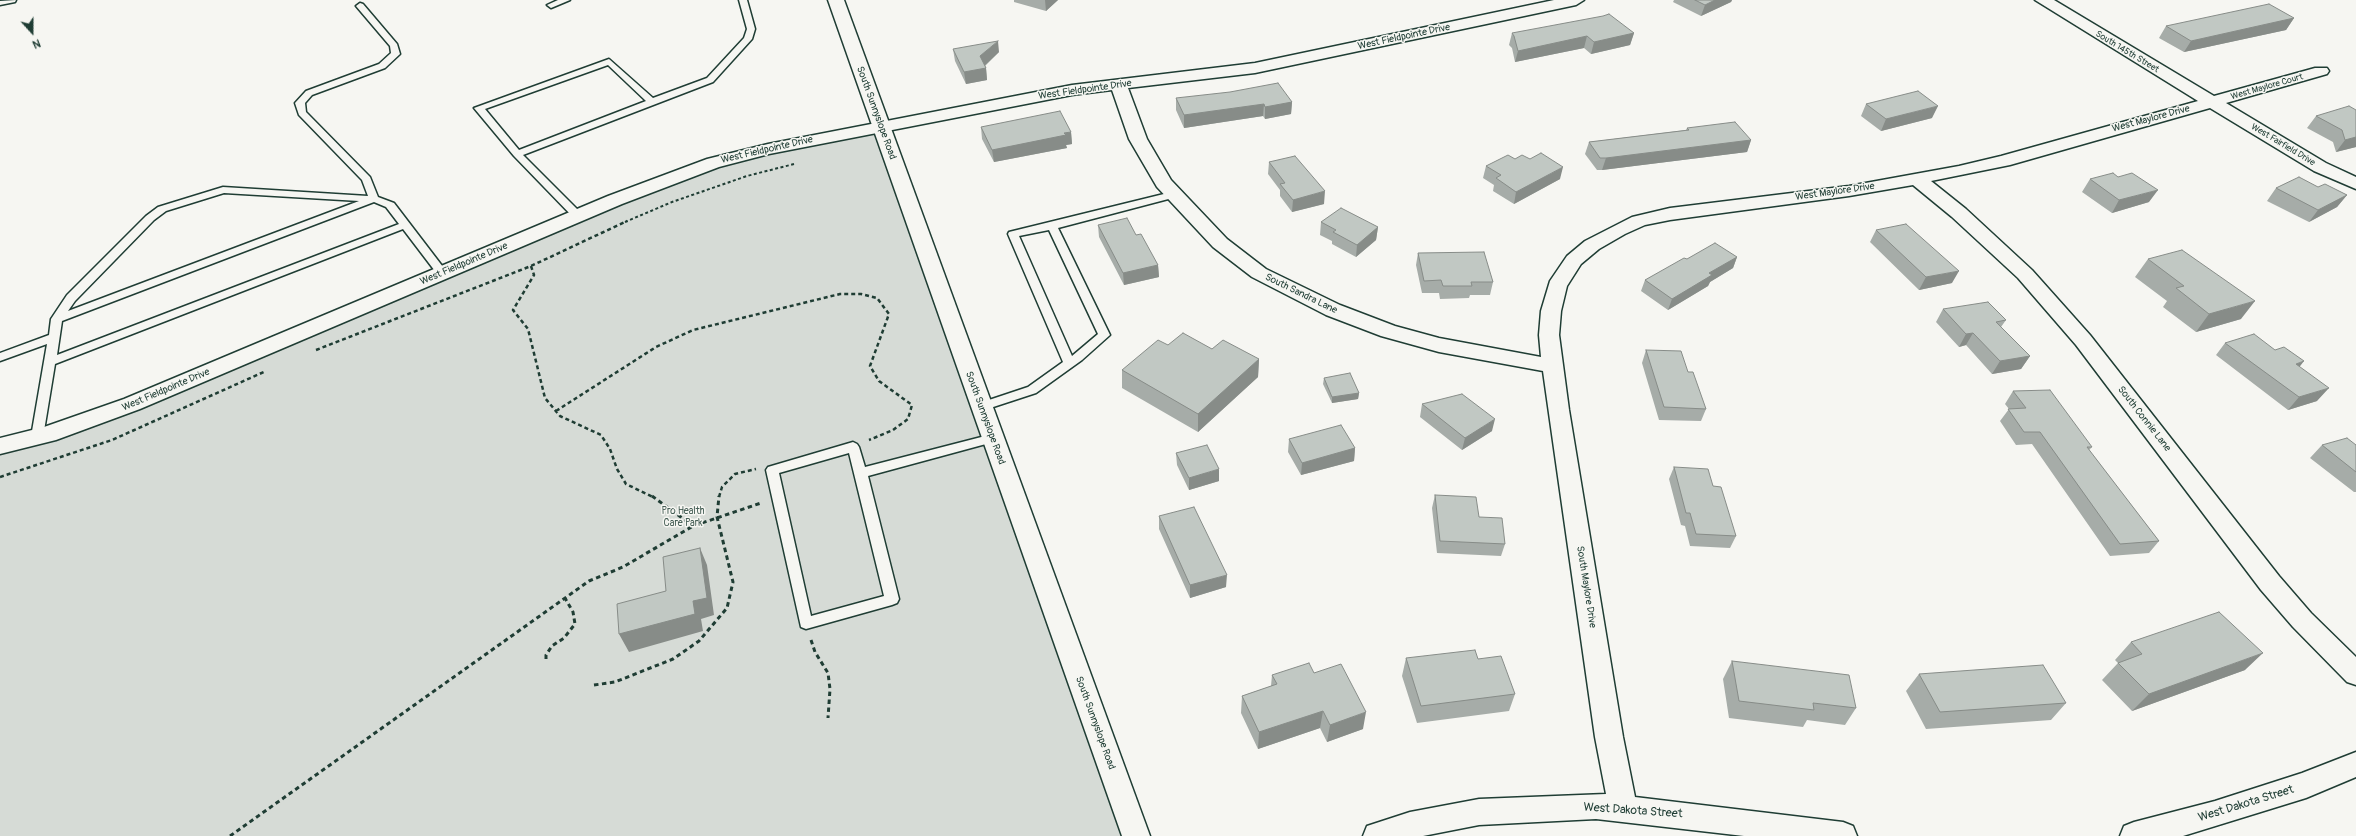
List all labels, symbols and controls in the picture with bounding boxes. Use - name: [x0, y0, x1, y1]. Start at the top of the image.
- north arrow: [12, 12, 52, 52]
- street label: West Fieldpointe Drive: [1357, 21, 1451, 53]
- street label: South 145th Street: [2093, 29, 2161, 75]
- text: N: [31, 36, 42, 51]
- street label: South Sunnyslope Road: [854, 65, 898, 161]
- street label: West Maylore Court: [2230, 72, 2304, 102]
- street label: West Fieldpointe Drive: [1038, 78, 1132, 102]
- street label: West Maylore Drive: [2111, 103, 2191, 135]
- street label: West Fairfield Drive: [2249, 122, 2317, 168]
- street label: West Fieldpointe Drive: [720, 134, 814, 166]
- street label: West Maylore Drive: [1795, 181, 1875, 203]
- street label: West Fieldpointe Drive: [418, 240, 510, 288]
- street label: South Sandra Lane: [1263, 271, 1339, 317]
- street label: West Fieldpointe Drive: [120, 366, 212, 414]
- street label: South Sunnyslope Road: [963, 370, 1007, 466]
- street label: South Connie Lane: [2115, 384, 2173, 454]
- park label: Pro Health Care Park: [662, 505, 704, 528]
- street label: South Maylore Drive: [1574, 545, 1598, 629]
- street label: South Sunnyslope Road: [1073, 675, 1117, 771]
- street label: West Dakota Street: [2197, 783, 2295, 825]
- street label: West Dakota Street: [1583, 800, 1683, 822]

